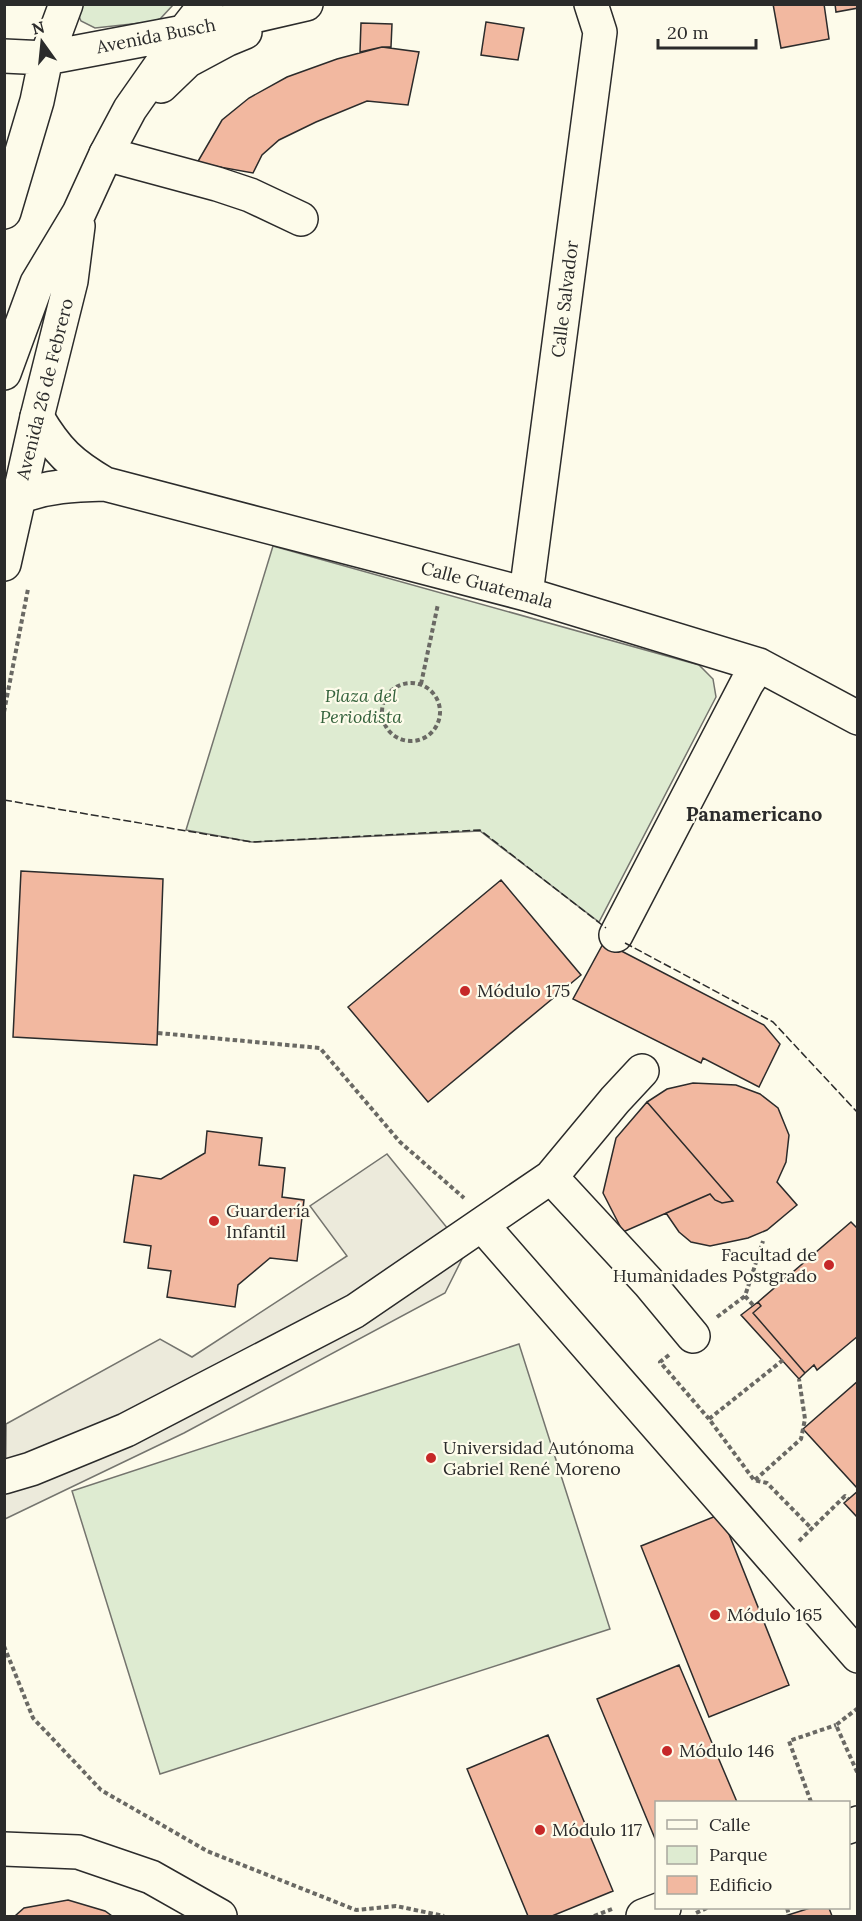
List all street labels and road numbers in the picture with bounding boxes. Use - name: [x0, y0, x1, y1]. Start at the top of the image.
- street label: Avenida Busch: [93, 13, 218, 59]
- street label: Calle Salvador: [546, 239, 583, 359]
- street label: Avenida 26 de Febrero: [11, 296, 78, 483]
- street label: Calle Guatemala: [418, 556, 556, 613]

